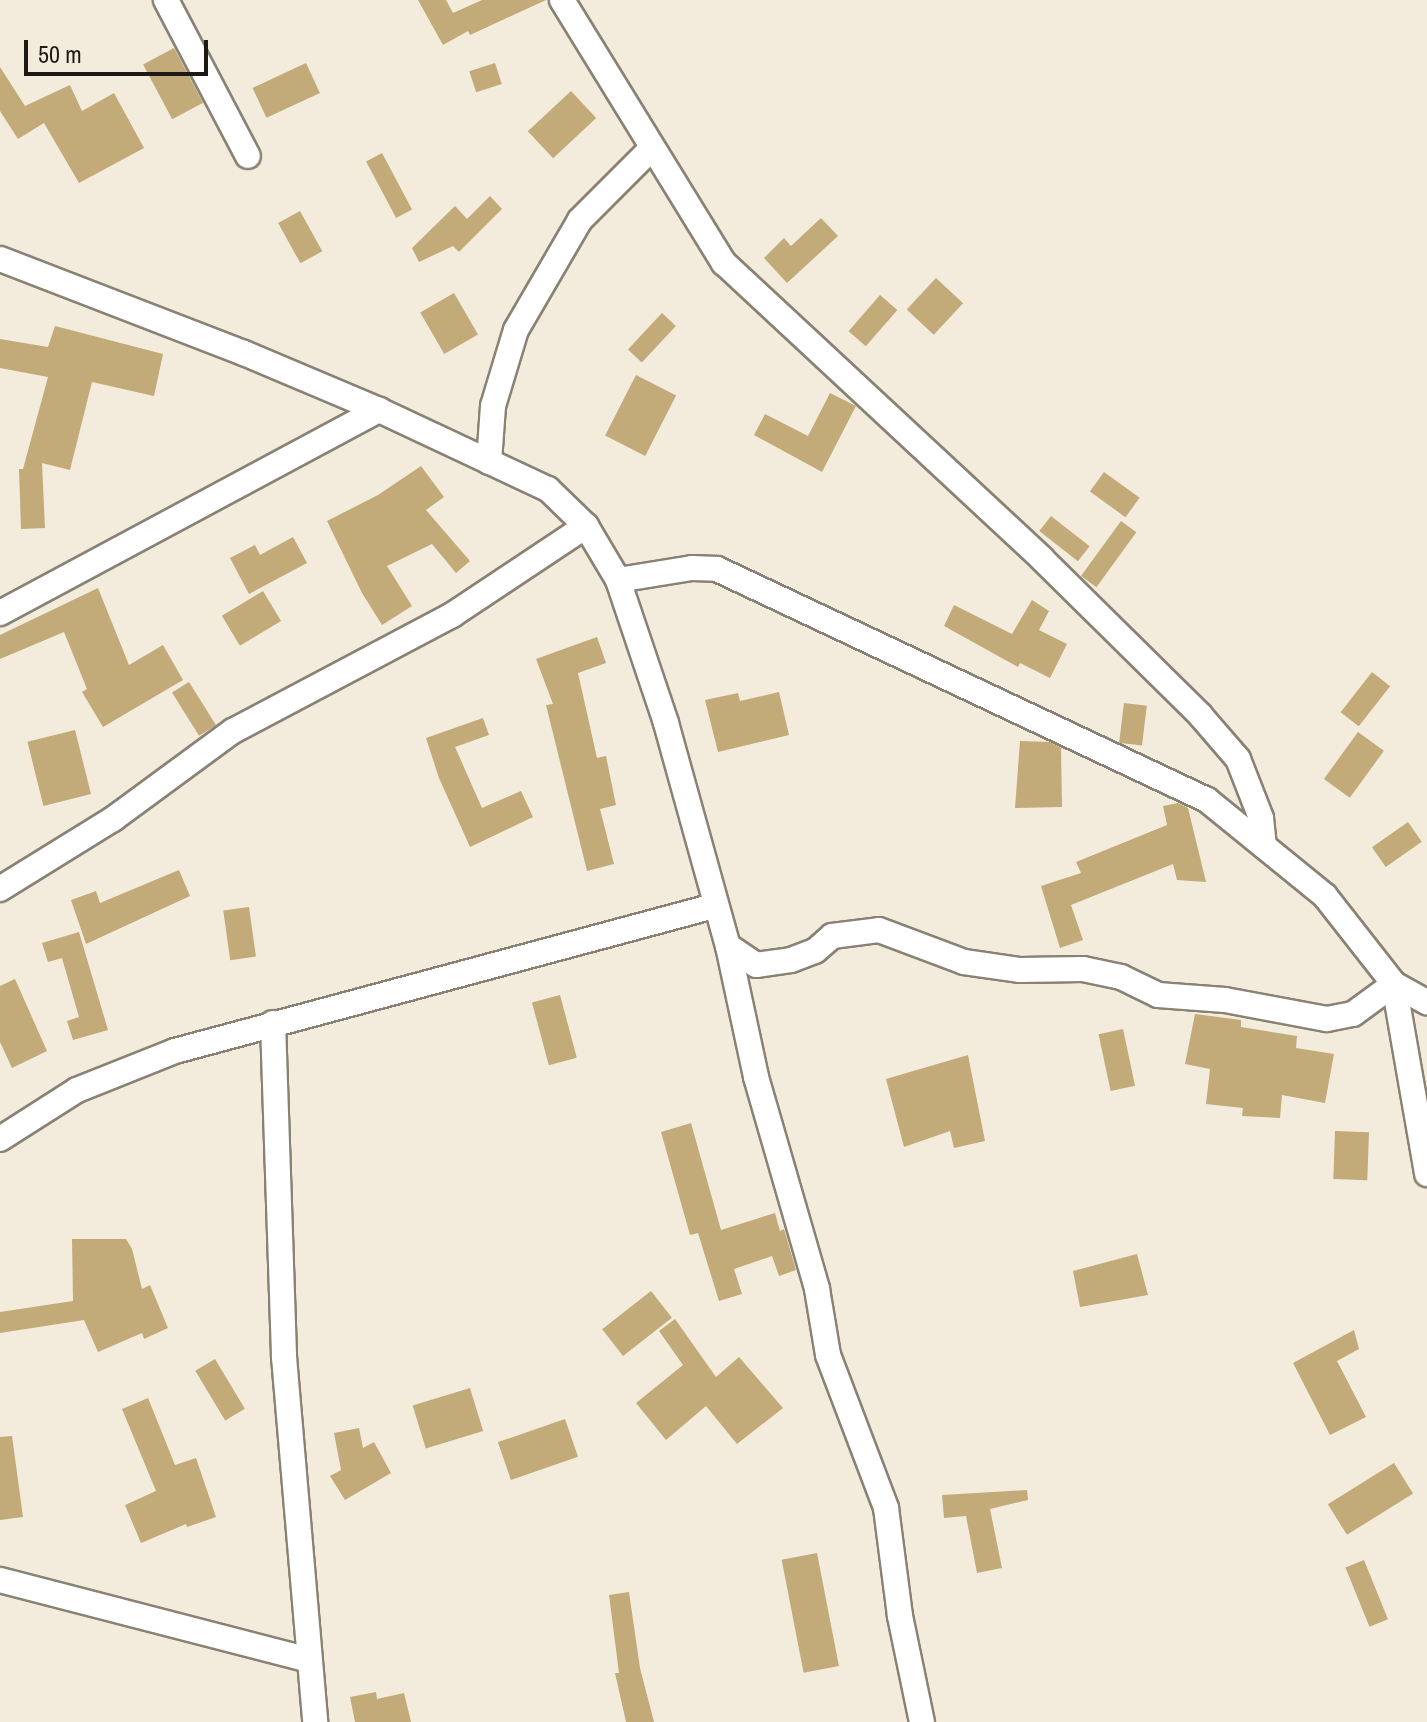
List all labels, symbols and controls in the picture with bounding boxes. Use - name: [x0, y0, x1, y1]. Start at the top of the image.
- scale bar: [28, 24, 212, 74]
- text: 50 m: [38, 38, 82, 70]

